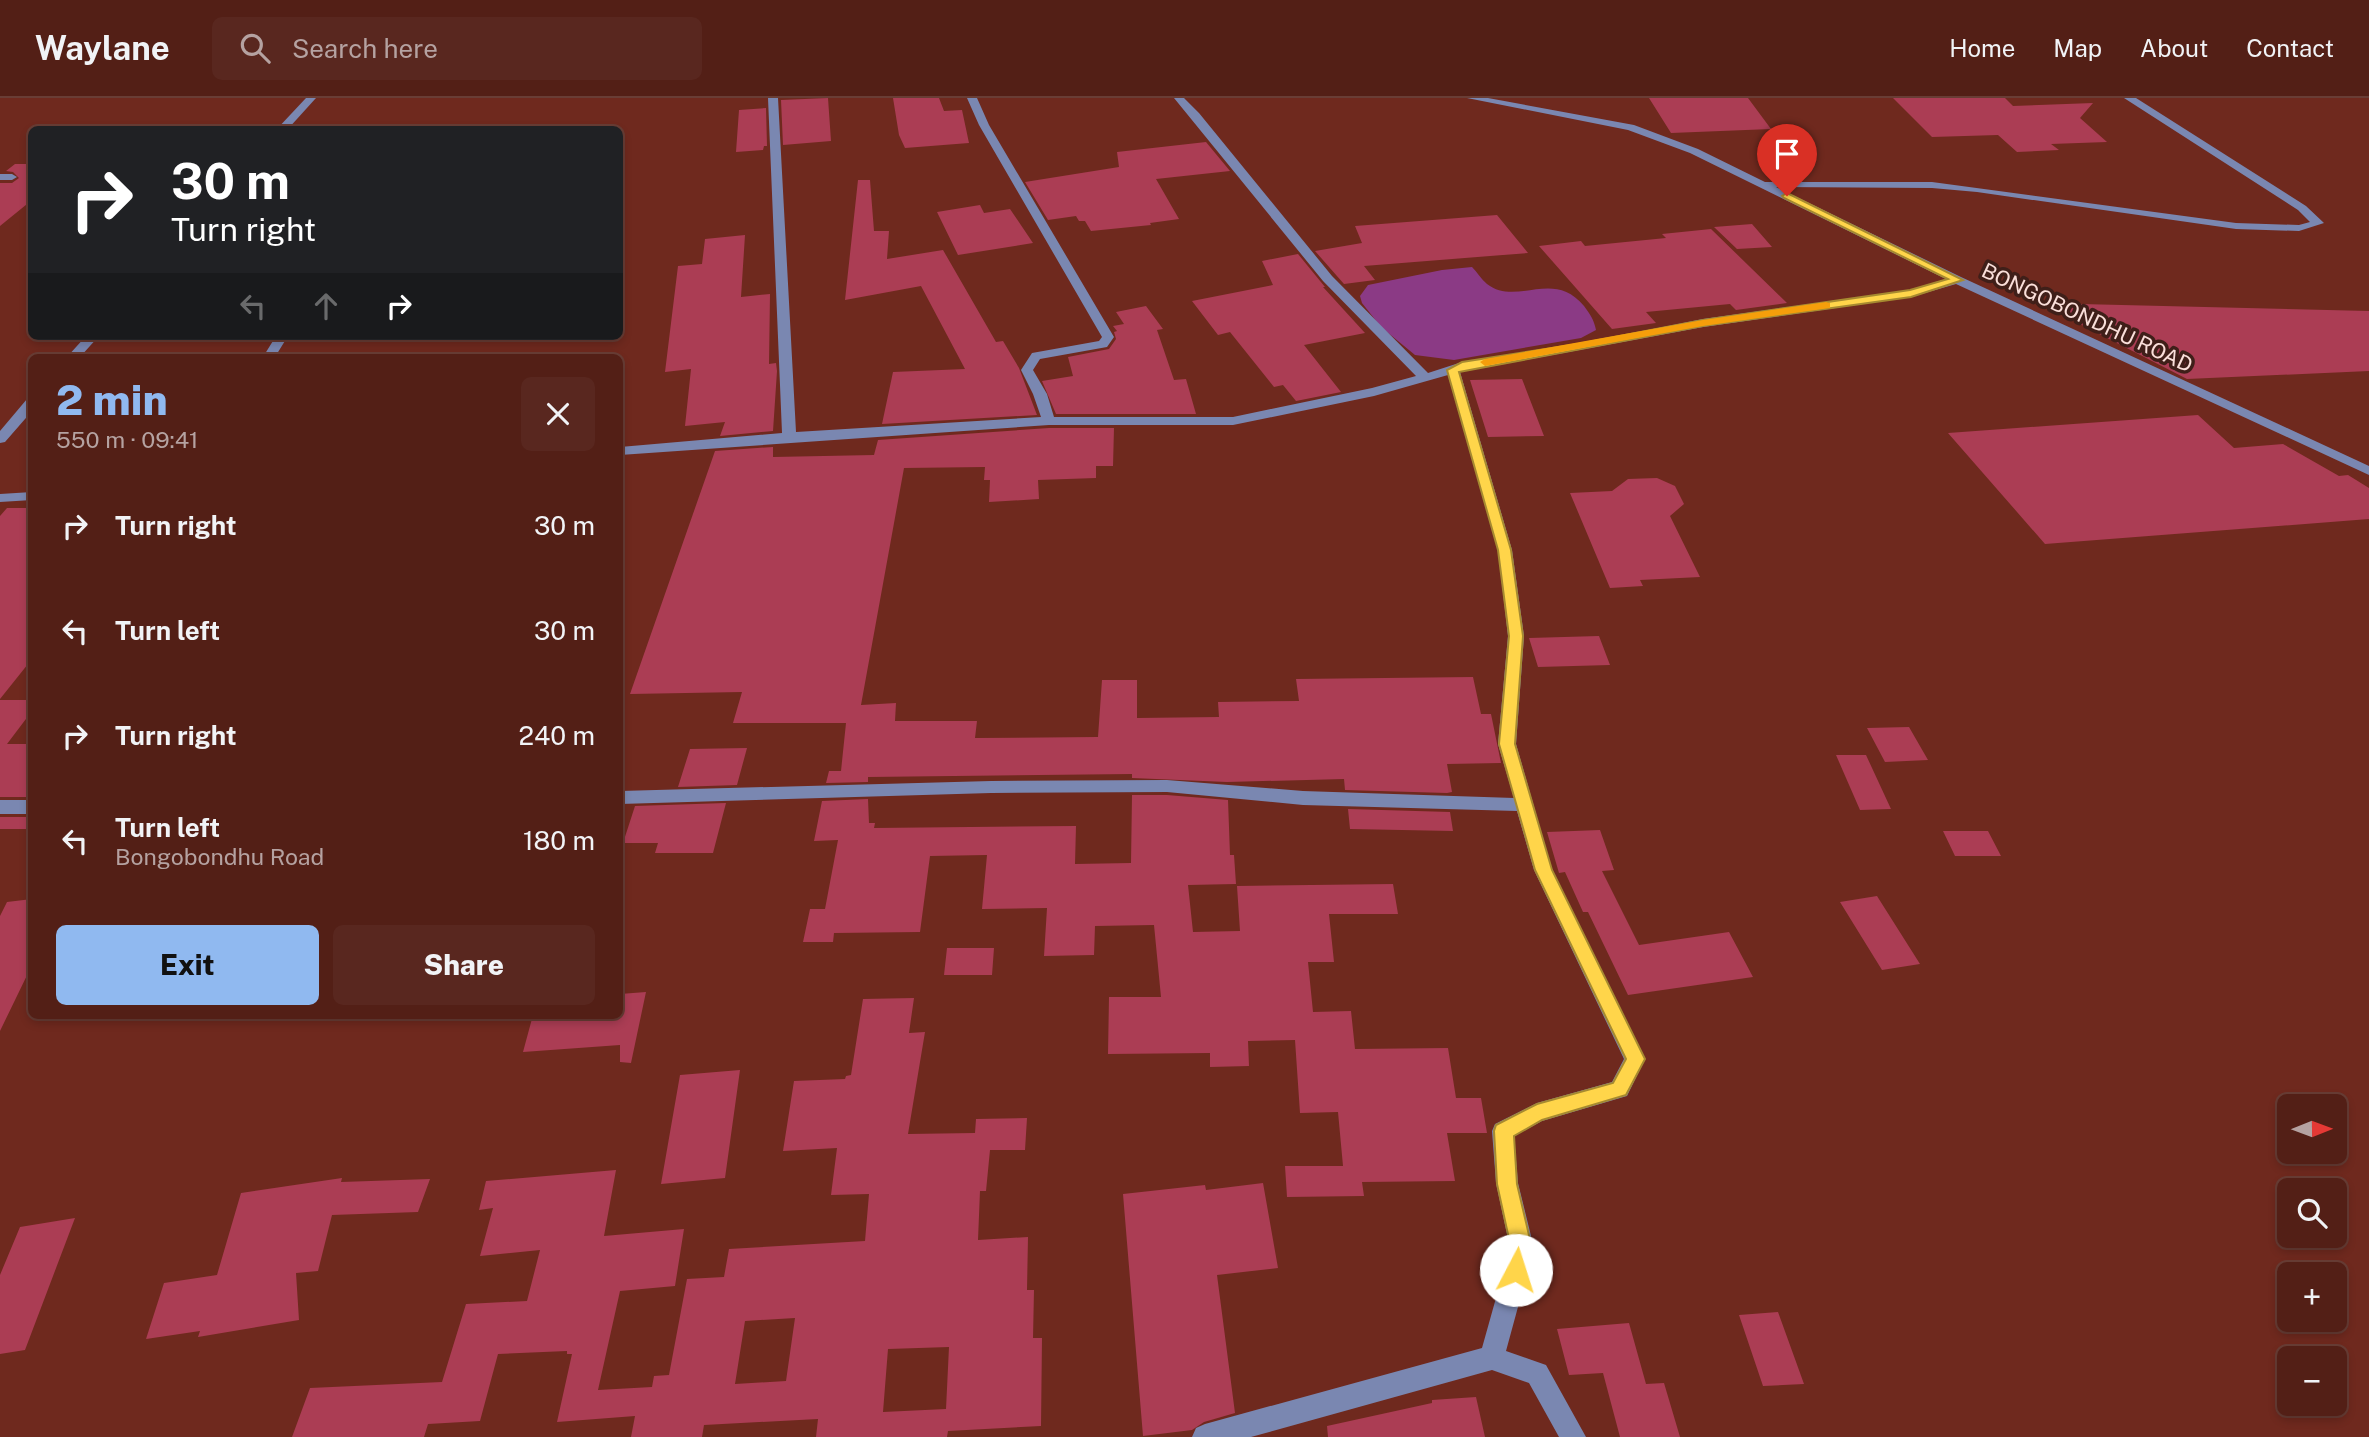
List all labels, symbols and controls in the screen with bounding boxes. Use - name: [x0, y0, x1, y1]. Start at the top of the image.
- search box: [212, 17, 702, 80]
- text: Waylane: [35, 29, 170, 67]
- icon: search: [236, 29, 274, 67]
- text: Search here: [292, 33, 438, 64]
- text: Home: [1949, 34, 2015, 62]
- text: Map: [2053, 34, 2102, 62]
- text: About: [2140, 34, 2208, 62]
- text: Contact: [2246, 34, 2334, 62]
- pin: [1757, 124, 1817, 196]
- icon: arrive: [1768, 135, 1806, 173]
- text: 30 m: [171, 152, 290, 210]
- icon: right: [56, 154, 147, 245]
- text: Turn right: [171, 211, 316, 248]
- street label: BONGOBONDHU ROAD: [1978, 258, 2197, 377]
- icon: left: [234, 287, 272, 325]
- icon: ahead: [307, 287, 345, 325]
- icon: right: [380, 287, 418, 325]
- text: 2 min: [56, 375, 168, 424]
- button: close: [521, 377, 595, 451]
- text: 550 m · 09:41: [56, 426, 198, 453]
- icon: right: [56, 507, 94, 545]
- text: Turn right: [115, 510, 237, 541]
- text: 30 m: [534, 510, 595, 541]
- icon: left: [56, 612, 94, 650]
- text: Turn left: [115, 615, 220, 646]
- text: 30 m: [534, 615, 595, 646]
- icon: right: [56, 717, 94, 755]
- text: Turn right: [115, 720, 237, 751]
- text: 240 m: [518, 720, 595, 751]
- text: Turn left: [115, 812, 220, 843]
- icon: left: [56, 822, 94, 860]
- text: 180 m: [523, 825, 595, 856]
- text: Bongobondhu Road: [115, 843, 324, 870]
- button: Exit: [56, 925, 319, 1005]
- button: Share: [333, 925, 595, 1005]
- north arrow: [2277, 1094, 2347, 1164]
- map controls: [2277, 1094, 2347, 1416]
- button: search: [2277, 1178, 2347, 1248]
- position arrow: [1479, 1233, 1553, 1307]
- button: +: [2277, 1262, 2347, 1332]
- button: −: [2277, 1346, 2347, 1416]

